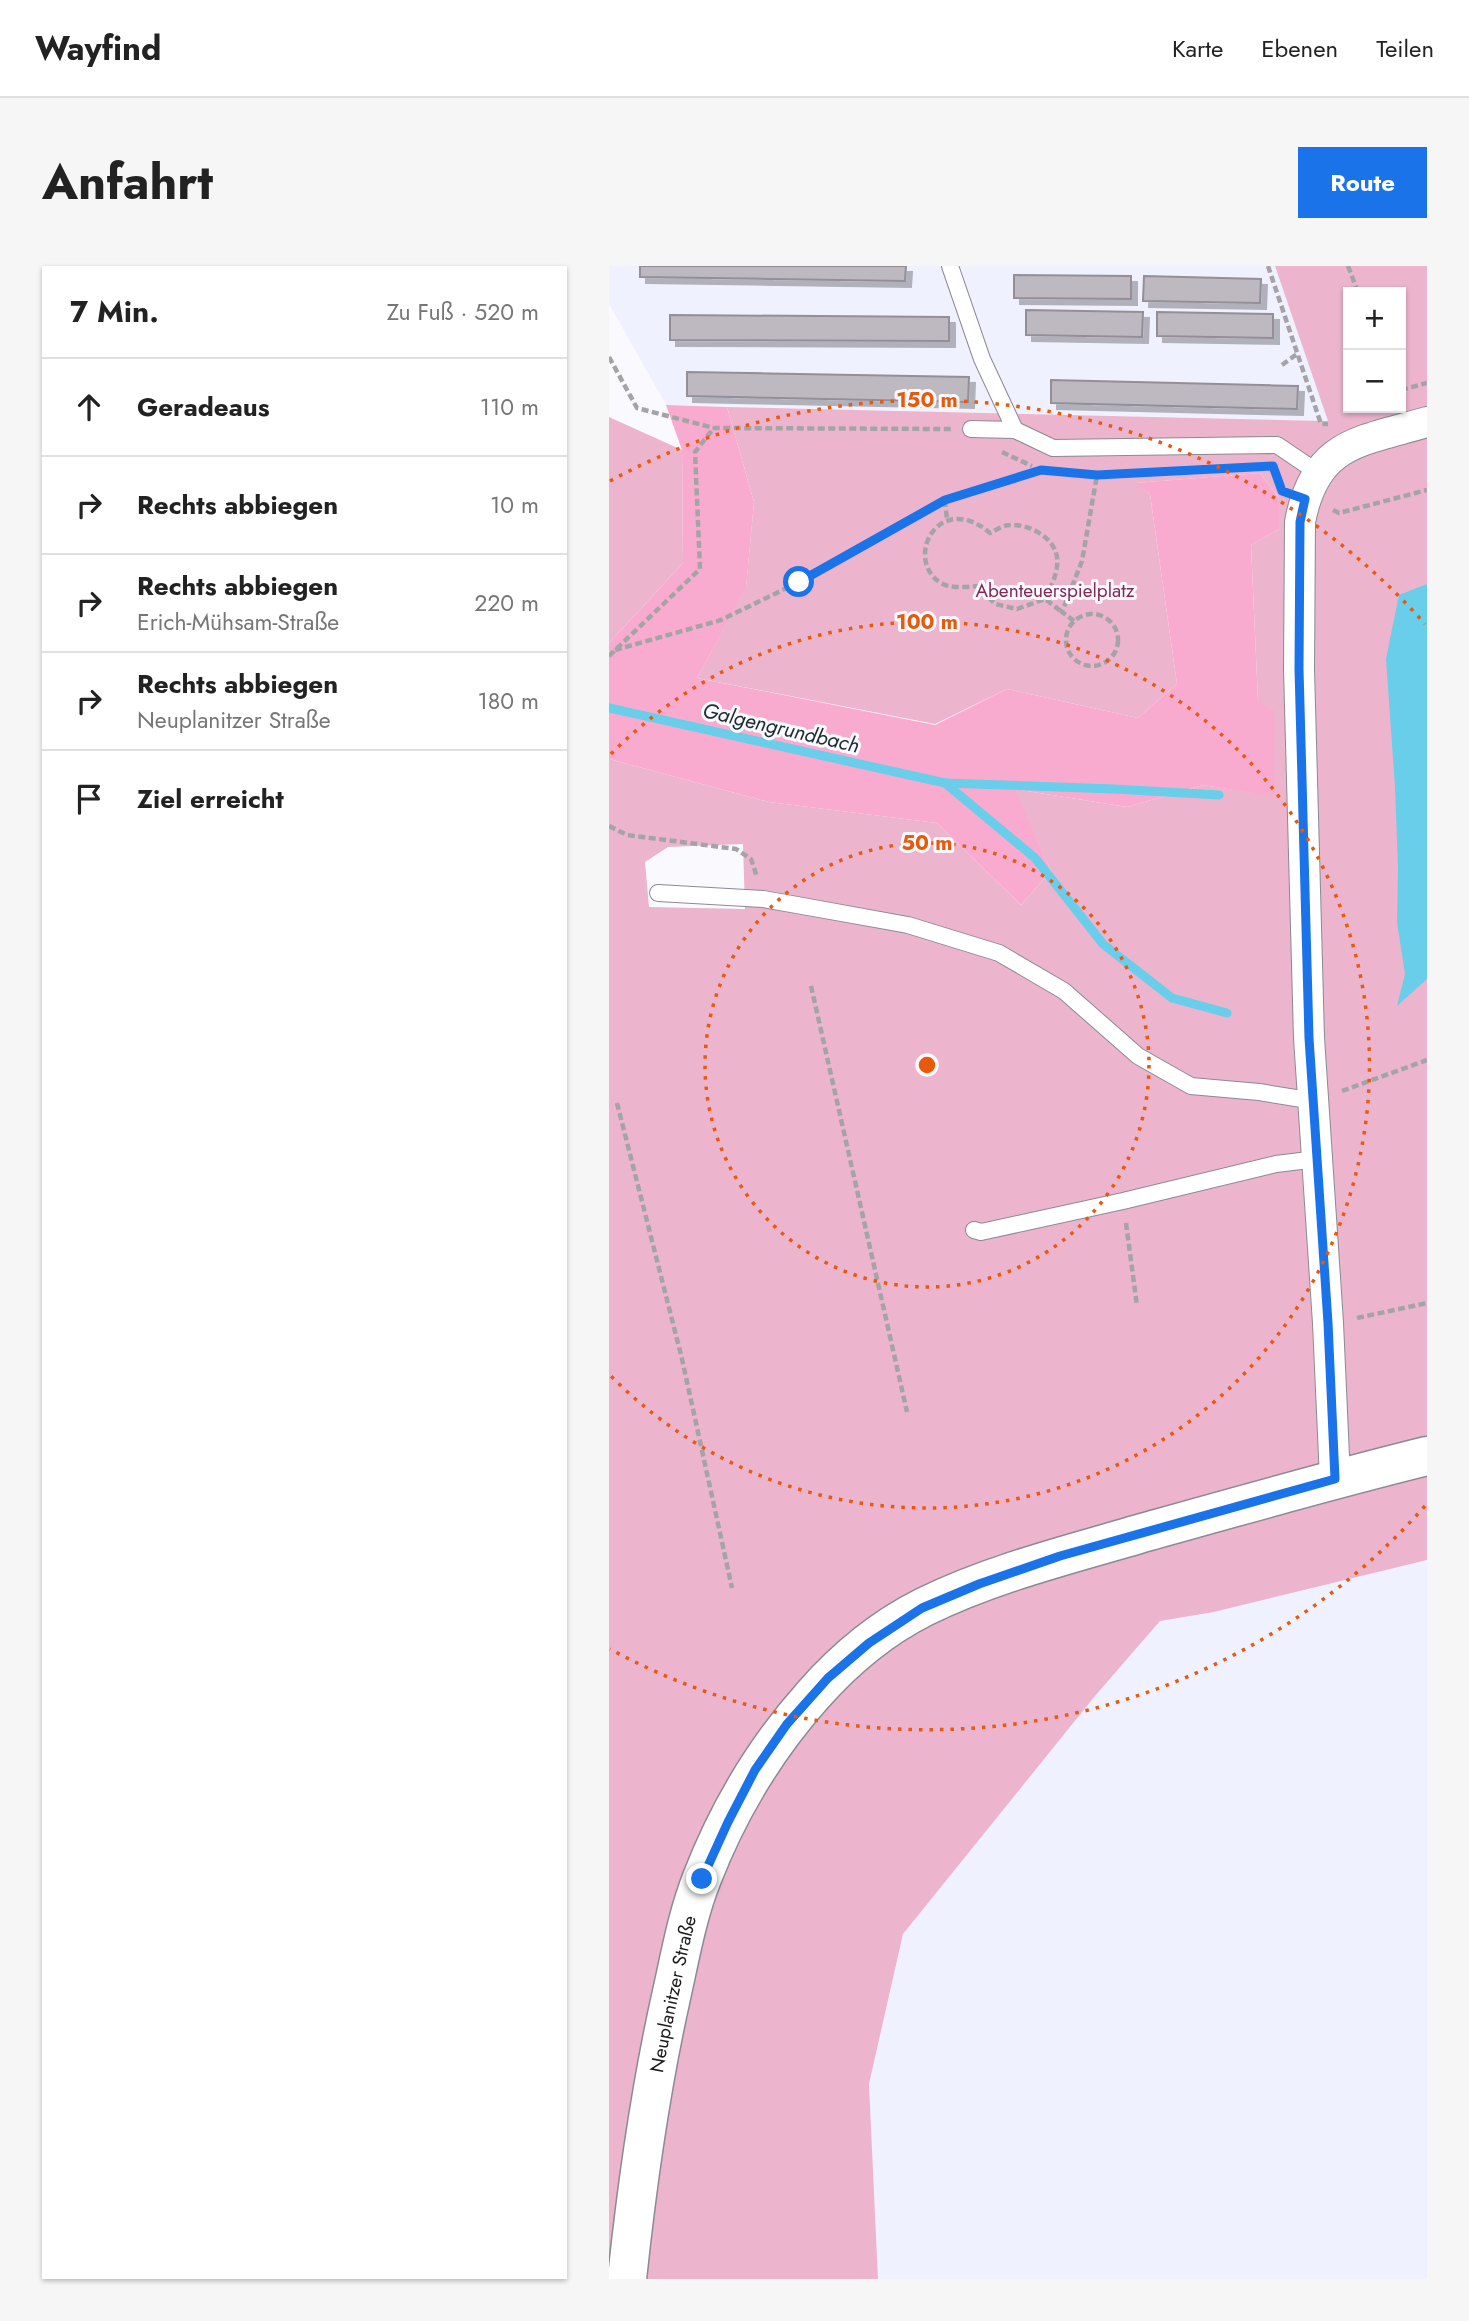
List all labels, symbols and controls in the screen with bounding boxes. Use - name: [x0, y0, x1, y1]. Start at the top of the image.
- text: Wayfind: [35, 25, 161, 72]
- text: Karte: [1172, 31, 1223, 66]
- text: Ebenen: [1261, 31, 1338, 66]
- text: Teilen: [1376, 31, 1434, 66]
- text: Anfahrt: [42, 147, 213, 217]
- button: Route: [1298, 147, 1427, 218]
- map controls: [1343, 287, 1406, 413]
- button: +: [1343, 287, 1406, 350]
- text: 7 Min.: [70, 290, 159, 333]
- text: Zu Fuß · 520 m: [387, 295, 539, 329]
- button: −: [1343, 350, 1406, 413]
- text: 150 m: [896, 385, 958, 415]
- icon: ahead: [70, 388, 108, 426]
- text: Geradeaus: [137, 388, 270, 426]
- text: 110 m: [480, 390, 539, 424]
- icon: right: [70, 486, 108, 524]
- text: Rechts abbiegen: [137, 486, 338, 524]
- text: 10 m: [490, 488, 539, 522]
- route start: [783, 566, 814, 597]
- text: Rechts abbiegen: [137, 567, 338, 605]
- park label: Abenteuerspielplatz: [976, 577, 1135, 604]
- icon: right: [70, 584, 108, 622]
- text: 220 m: [474, 586, 539, 620]
- text: Erich-Mühsam-Straße: [137, 605, 339, 639]
- text: 100 m: [896, 607, 958, 637]
- text: Rechts abbiegen: [137, 665, 338, 703]
- icon: right: [70, 682, 108, 720]
- text: 180 m: [477, 684, 539, 718]
- water label: Galgengrundbach: [700, 695, 862, 761]
- text: Neuplanitzer Straße: [137, 703, 331, 737]
- icon: arrive: [70, 780, 108, 818]
- text: Ziel erreicht: [137, 780, 284, 818]
- text: 50 m: [902, 828, 952, 858]
- centre of rings: [915, 1053, 939, 1077]
- route end: [686, 1863, 717, 1894]
- street label: Neuplanitzer Straße: [643, 1912, 703, 2075]

